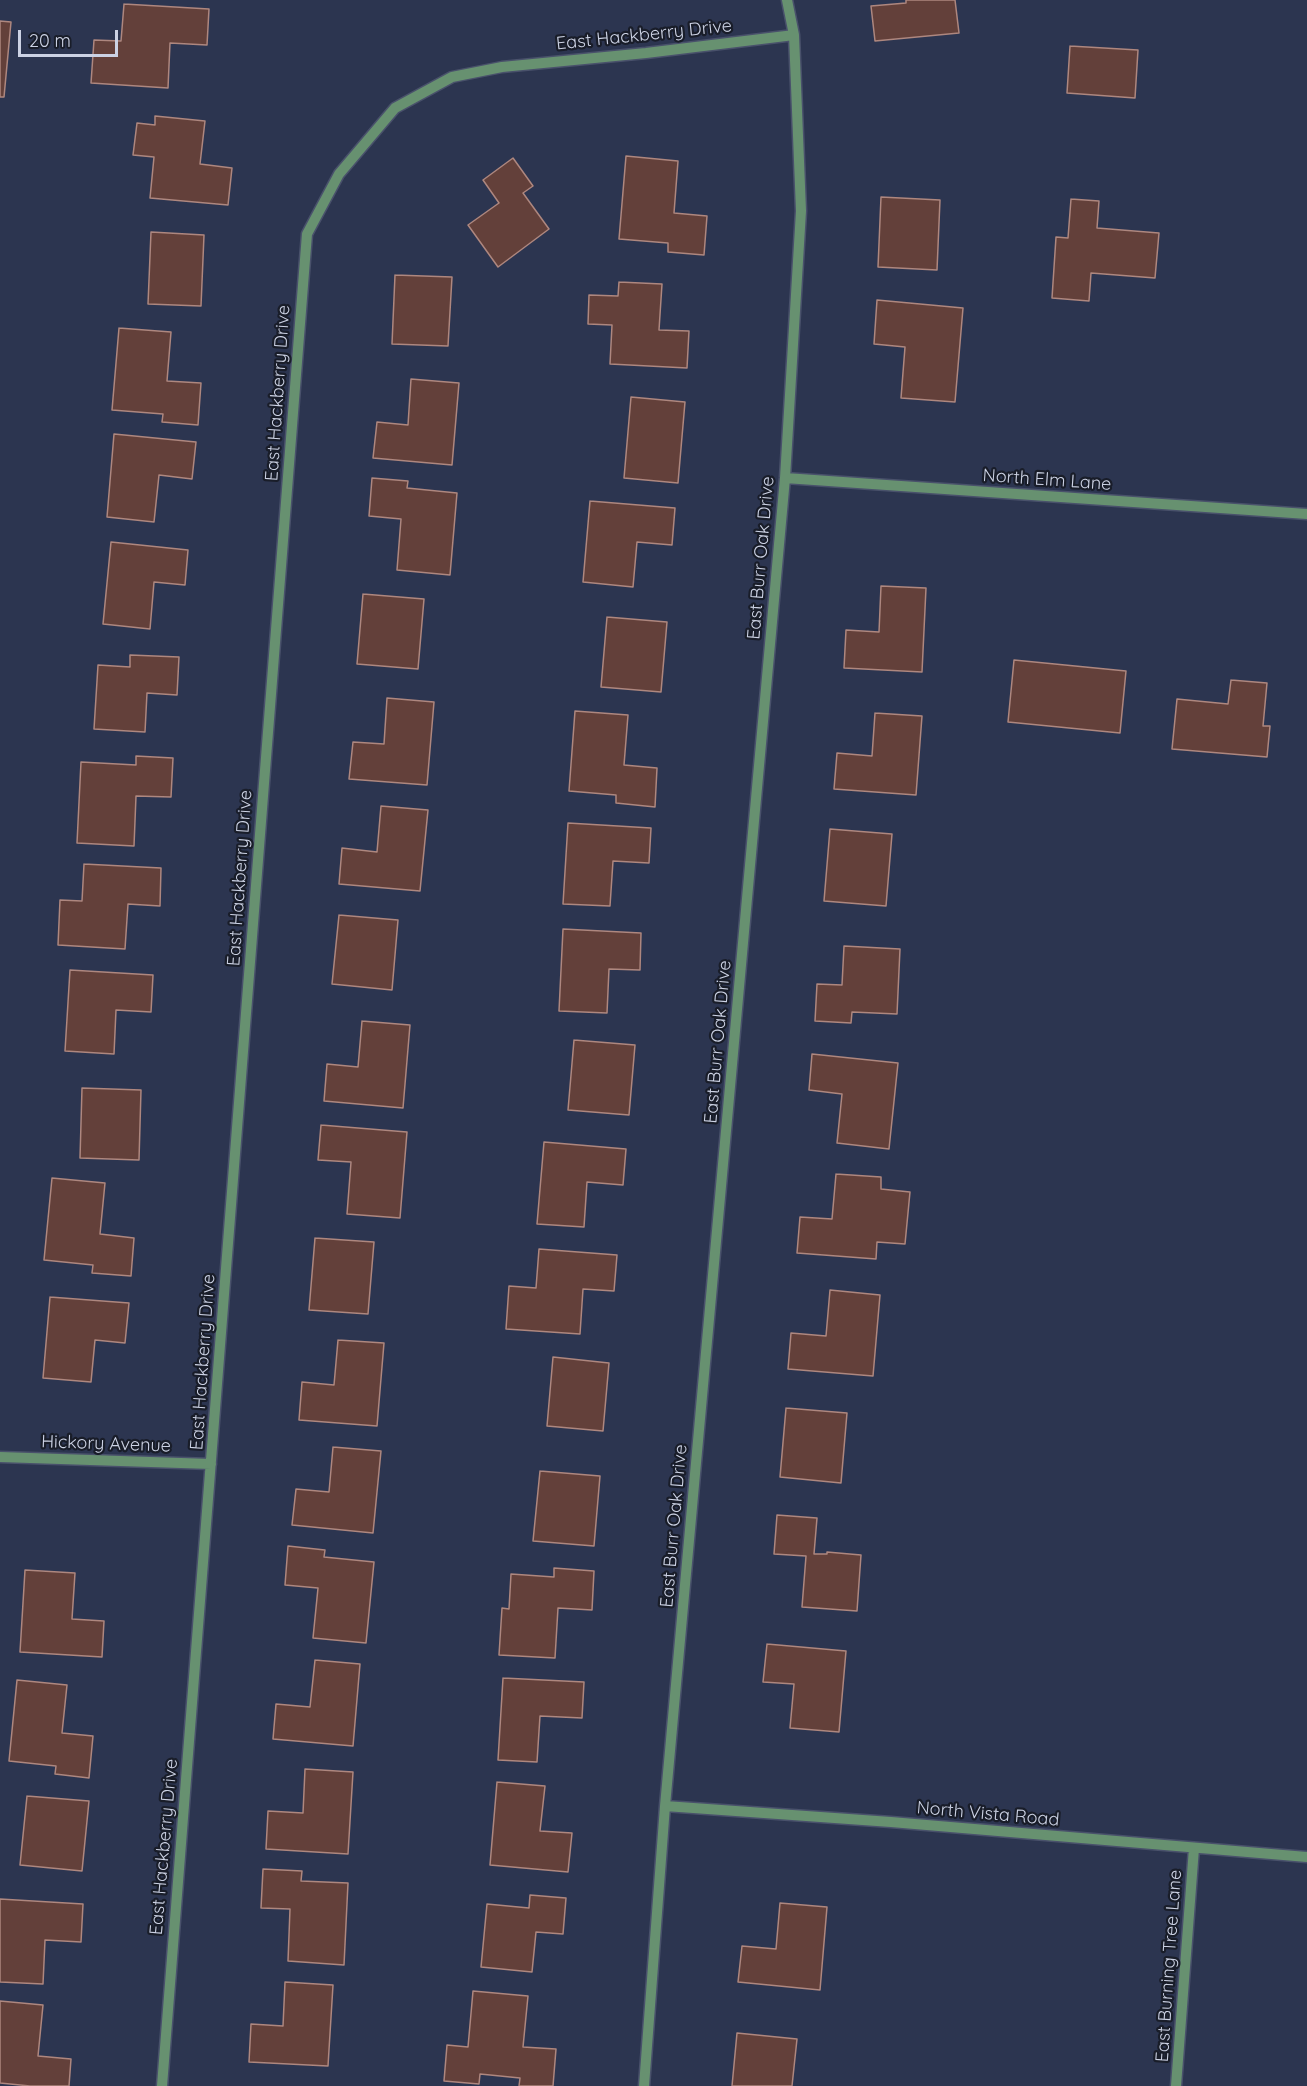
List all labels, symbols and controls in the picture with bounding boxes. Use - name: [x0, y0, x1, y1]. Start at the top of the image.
- street label: East Hackberry Drive: [555, 15, 733, 55]
- scale bar: [21, 18, 122, 56]
- text: 20 m: [29, 29, 71, 52]
- street label: East Hackberry Drive: [261, 304, 295, 482]
- street label: North Elm Lane: [982, 465, 1112, 495]
- street label: East Burr Oak Drive: [743, 475, 779, 641]
- street label: East Hackberry Drive: [223, 789, 257, 967]
- street label: East Burr Oak Drive: [700, 959, 736, 1125]
- street label: East Hackberry Drive: [186, 1273, 220, 1451]
- street label: Hickory Avenue: [41, 1431, 171, 1457]
- street label: East Burr Oak Drive: [656, 1443, 692, 1609]
- street label: East Hackberry Drive: [146, 1758, 182, 1936]
- street label: North Vista Road: [916, 1797, 1060, 1831]
- street label: East Burning Tree Lane: [1151, 1869, 1187, 2063]

